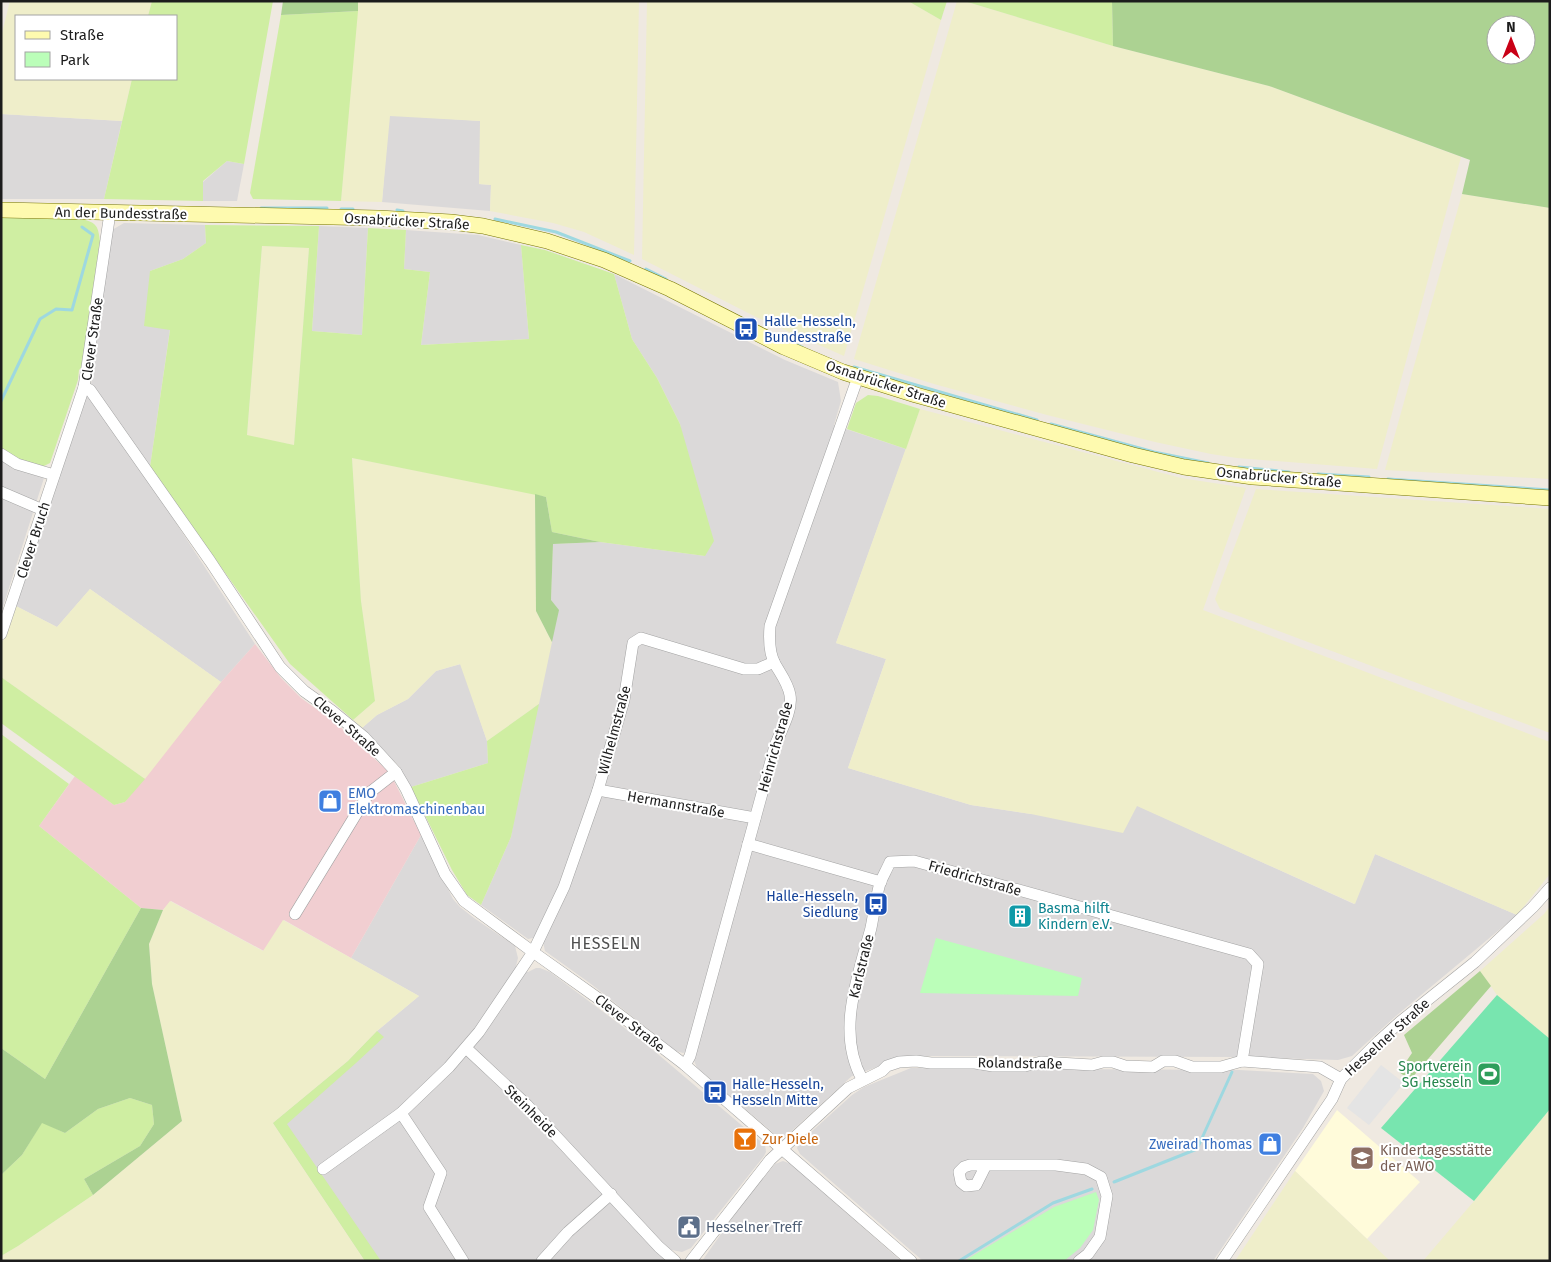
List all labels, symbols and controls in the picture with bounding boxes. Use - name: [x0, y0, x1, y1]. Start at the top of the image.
- legend: [15, 15, 178, 80]
- north arrow: [1486, 15, 1536, 65]
- text: N: [1506, 19, 1516, 36]
- text: Straße: [60, 26, 104, 44]
- text: Park: [60, 51, 90, 69]
- street label: An der Bundesstraße: [55, 204, 187, 223]
- street label: Osnabrücker Straße: [344, 210, 470, 233]
- street label: Clever Straße: [78, 296, 107, 382]
- place label: Halle-Hesseln, Bundesstraße: [764, 313, 856, 346]
- bus stop icon: Halle-Hesseln, Bundesstraße: [733, 316, 759, 342]
- street label: Osnabrücker Straße: [824, 357, 948, 412]
- street label: Osnabrücker Straße: [1216, 464, 1342, 491]
- street label: Clever Bruch: [13, 500, 54, 581]
- street label: Wilhelmstraße: [594, 684, 635, 777]
- street label: Clever Straße: [309, 692, 384, 760]
- street label: Heinrichstraße: [754, 700, 797, 794]
- place label: EMO Elektromaschinenbau: [348, 785, 485, 818]
- shop icon: EMO Elektromaschinenbau: [317, 788, 343, 814]
- street label: Hermannstraße: [626, 788, 726, 821]
- street label: Friedrichstraße: [926, 857, 1023, 900]
- place label: Halle-Hesseln, Siedlung: [766, 888, 859, 921]
- bus stop icon: Halle-Hesseln, Siedlung: [863, 891, 889, 917]
- place label: Basma hilft Kindern e.V.: [1038, 900, 1112, 933]
- building icon: Basma hilft Kindern e.V.: [1007, 903, 1033, 929]
- street label: Karlstraße: [845, 932, 878, 1000]
- district label: HESSELN: [571, 934, 641, 953]
- street label: Clever Straße: [591, 991, 668, 1056]
- street label: Hesselner Straße: [1342, 995, 1433, 1080]
- street label: Rolandstraße: [977, 1054, 1062, 1073]
- place label: Sportverein SG Hesseln: [1398, 1058, 1472, 1091]
- sports icon: Sportverein SG Hesseln: [1476, 1061, 1502, 1087]
- place label: Halle-Hesseln, Hesseln Mitte: [732, 1076, 824, 1109]
- bus stop icon: Halle-Hesseln, Hesseln Mitte: [702, 1079, 728, 1105]
- street label: Steinheide: [501, 1081, 561, 1141]
- bar icon: Zur Diele: [732, 1126, 758, 1152]
- place label: Zur Diele: [762, 1131, 819, 1148]
- shop icon: Zweirad Thomas: [1257, 1131, 1283, 1157]
- place label: Zweirad Thomas: [1149, 1136, 1252, 1153]
- place label: Kindertagesstätte der AWO: [1380, 1142, 1492, 1175]
- school or university icon: Kindertagesstätte der AWO: [1349, 1145, 1375, 1171]
- public building icon: Hesselner Treff: [676, 1214, 702, 1240]
- place label: Hesselner Treff: [706, 1219, 803, 1236]

